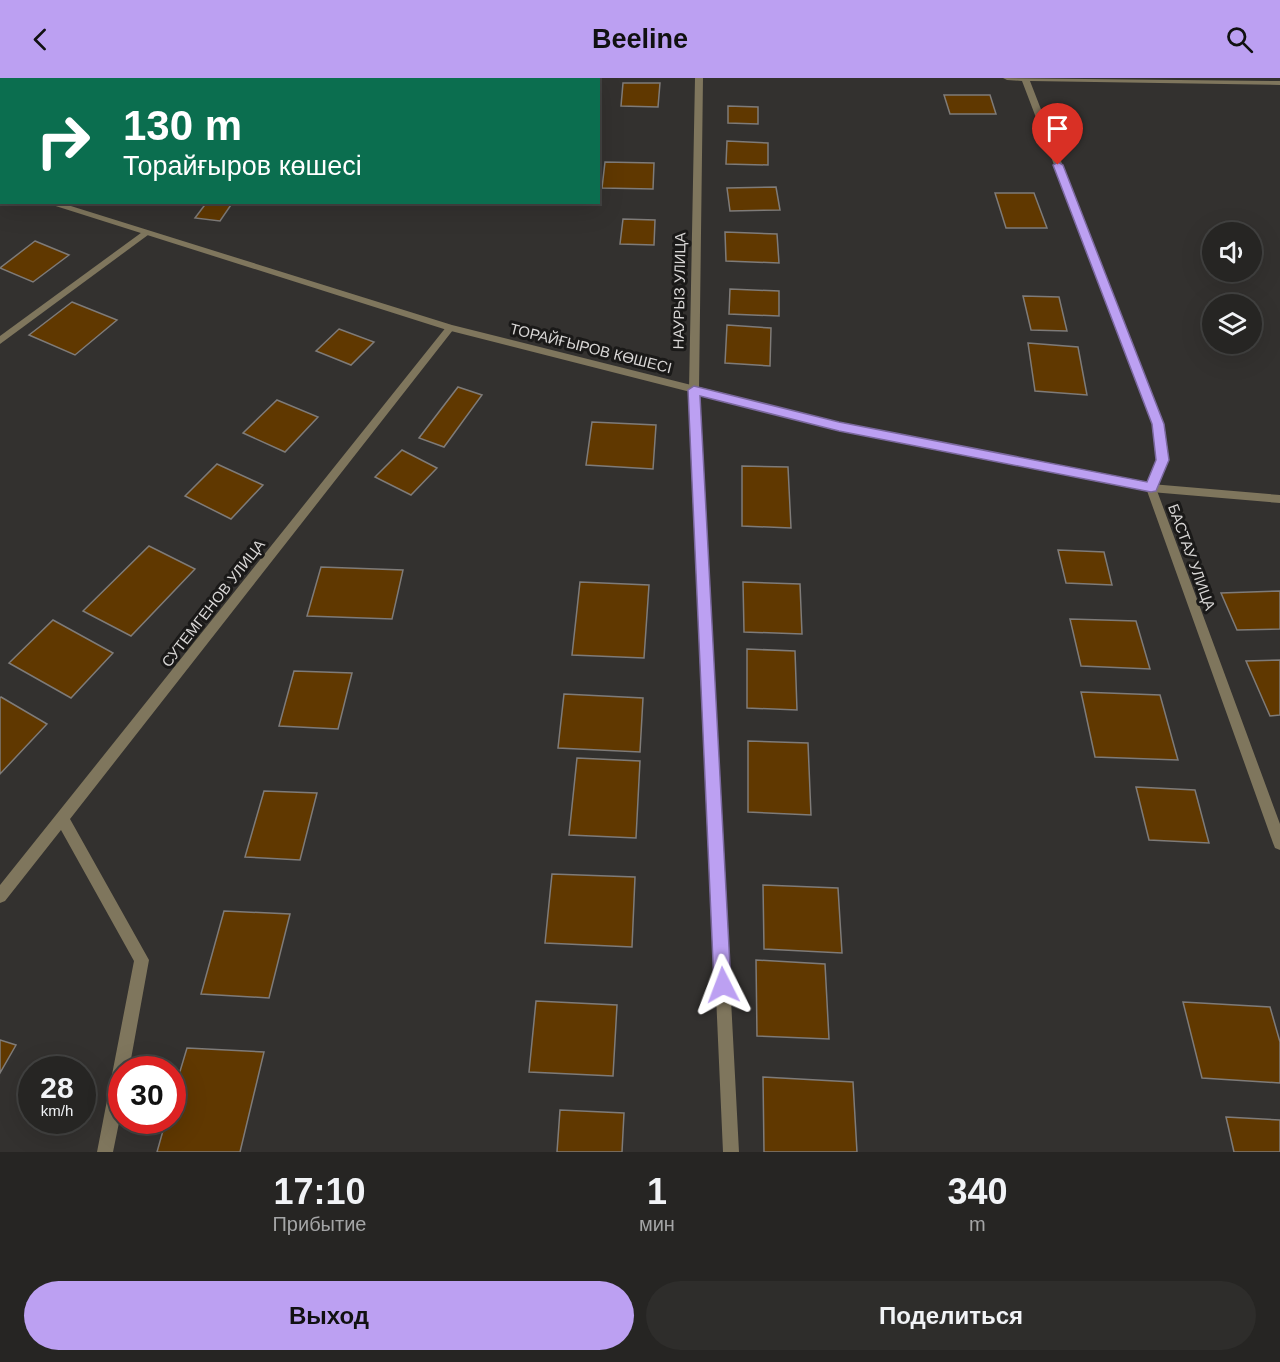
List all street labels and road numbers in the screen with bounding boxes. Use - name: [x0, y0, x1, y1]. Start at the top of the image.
- street label: НАУРЫЗ УЛИЦА: [669, 232, 689, 350]
- street label: ТОРАЙҒЫРОВ КӨШЕСІ: [508, 320, 674, 376]
- street label: БАСТАУ УЛИЦА: [1165, 501, 1219, 613]
- street label: СУТЕМГЕНОВ УЛИЦА: [158, 536, 268, 670]

